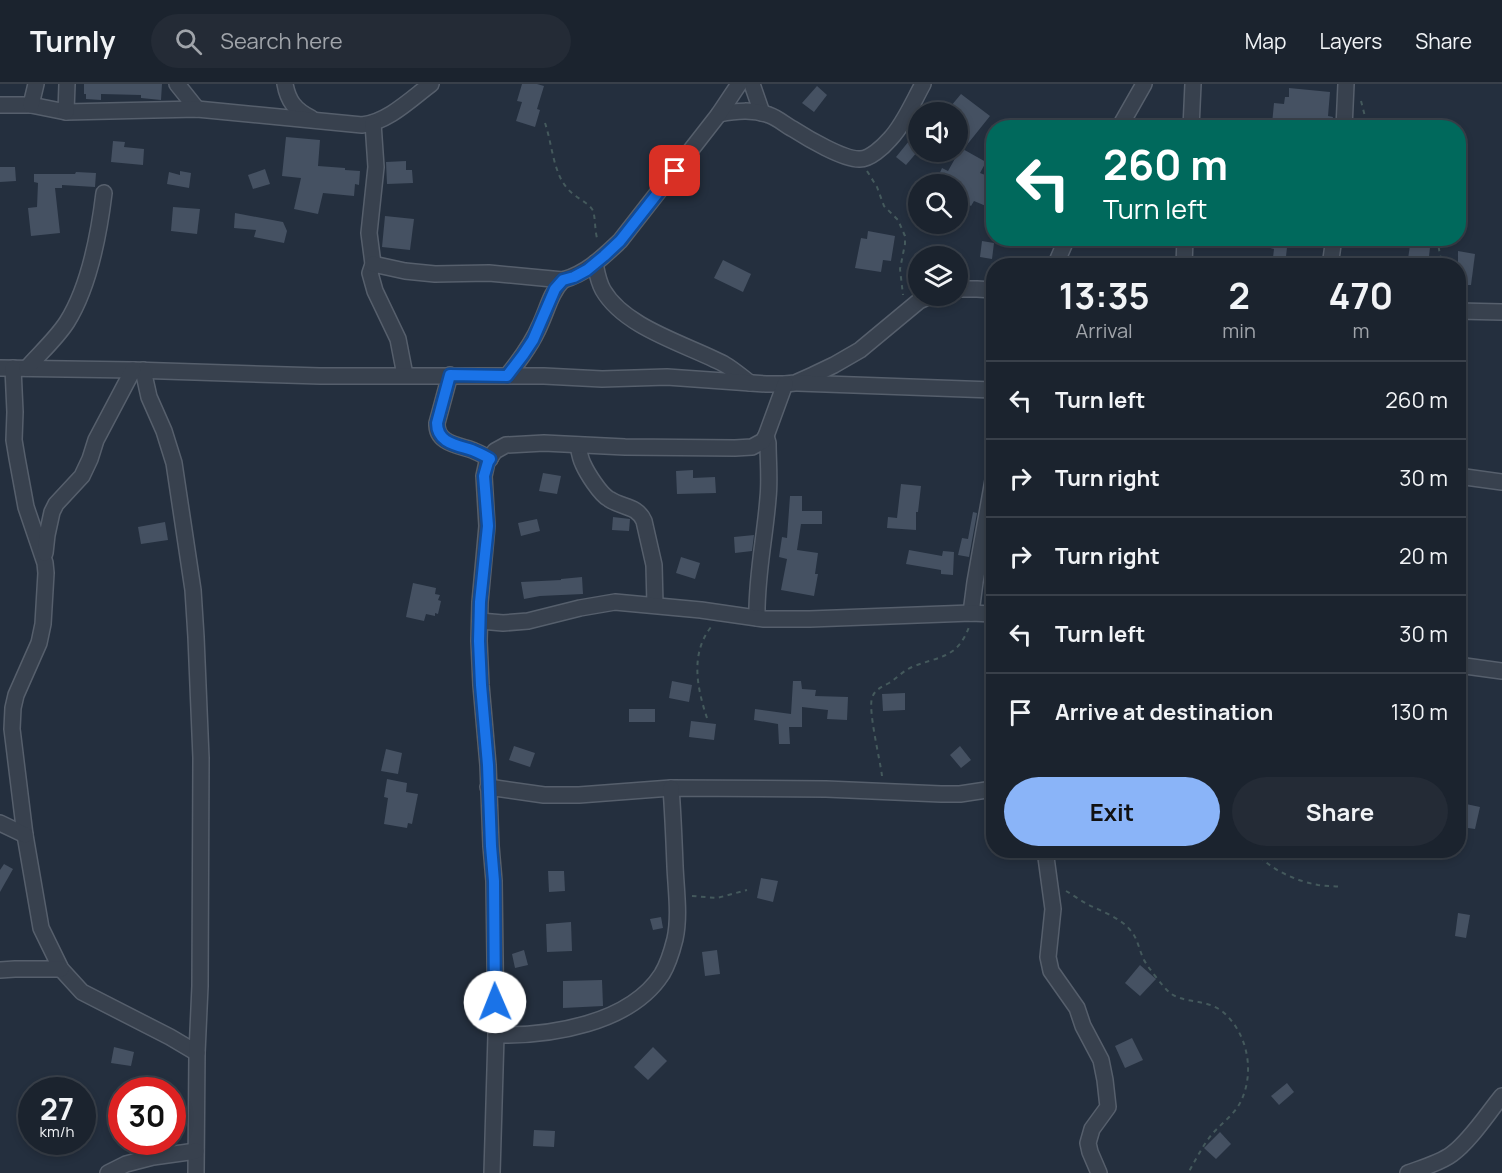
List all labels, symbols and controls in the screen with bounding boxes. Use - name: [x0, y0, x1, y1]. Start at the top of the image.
- search box: [151, 14, 571, 68]
- text: Turnly: [30, 22, 115, 60]
- icon: search: [172, 25, 205, 58]
- text: Search here: [220, 26, 343, 56]
- text: Map: [1245, 27, 1286, 55]
- text: Layers: [1319, 27, 1382, 55]
- text: Share: [1415, 27, 1472, 55]
- map controls: [908, 102, 968, 306]
- button: sound: [908, 102, 968, 162]
- text: 260 m: [1103, 135, 1228, 193]
- icon: left: [1004, 144, 1082, 222]
- pin: [649, 145, 700, 196]
- icon: arrive: [658, 154, 691, 187]
- button: search: [908, 174, 968, 234]
- text: Turn left: [1103, 190, 1207, 227]
- button: layers: [908, 246, 968, 306]
- text: 13:35: [1059, 271, 1150, 320]
- text: 2: [1228, 271, 1250, 320]
- text: 470: [1329, 271, 1393, 320]
- text: Arrival: [1076, 317, 1133, 344]
- text: min: [1222, 317, 1256, 344]
- text: m: [1352, 317, 1369, 344]
- icon: left: [1004, 384, 1037, 417]
- text: Turn left: [1055, 385, 1145, 415]
- text: 260 m: [1385, 385, 1448, 415]
- icon: right: [1004, 462, 1037, 495]
- text: Turn right: [1055, 463, 1160, 493]
- text: 30 m: [1399, 463, 1448, 493]
- icon: right: [1004, 540, 1037, 573]
- text: Turn right: [1055, 541, 1160, 571]
- text: 20 m: [1399, 541, 1448, 571]
- icon: left: [1004, 618, 1037, 651]
- text: Turn left: [1055, 619, 1145, 649]
- text: 30 m: [1399, 619, 1448, 649]
- icon: arrive: [1004, 696, 1037, 729]
- text: Arrive at destination: [1055, 697, 1273, 727]
- text: 130 m: [1391, 697, 1448, 727]
- button: Exit: [1004, 777, 1220, 846]
- button: Share: [1232, 777, 1448, 846]
- position arrow: [463, 970, 527, 1034]
- speed limit sign: 30: [108, 1077, 186, 1155]
- text: 27: [40, 1088, 74, 1129]
- text: km/h: [40, 1121, 74, 1142]

